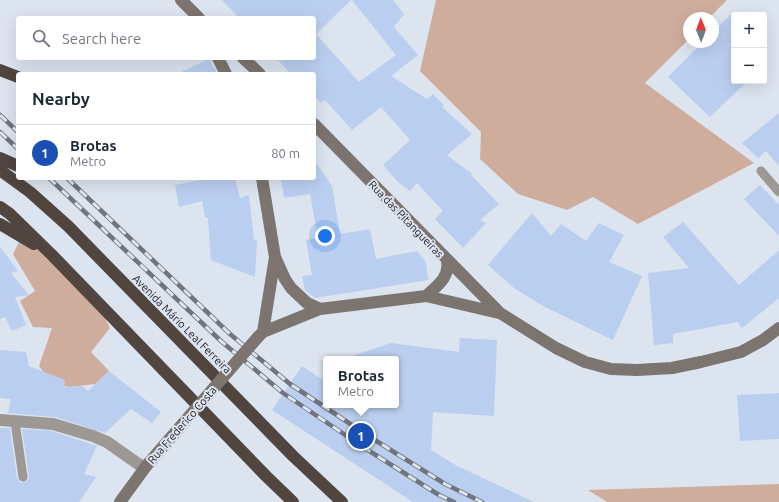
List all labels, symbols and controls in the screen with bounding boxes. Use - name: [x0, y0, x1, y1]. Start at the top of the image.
- north arrow: [683, 12, 719, 48]
- map controls: [731, 12, 767, 84]
- button: +: [731, 12, 767, 48]
- search box: [16, 16, 316, 60]
- icon: search: [30, 27, 52, 49]
- text: Search here: [62, 30, 141, 47]
- button: −: [731, 48, 767, 84]
- text: Nearby: [32, 89, 90, 108]
- text: Brotas: [70, 137, 116, 154]
- text: 1: [41, 146, 49, 160]
- text: 80 m: [271, 146, 300, 160]
- text: Metro: [70, 154, 106, 168]
- street label: Rua das Pitangueiras: [366, 178, 446, 260]
- your location: [315, 226, 335, 246]
- street label: Avenida Mário Leal Ferreira: [130, 272, 234, 376]
- popup: [323, 356, 399, 408]
- text: Brotas: [338, 367, 384, 384]
- street label: Rua Frederico Costa: [145, 384, 219, 466]
- text: Metro: [338, 384, 374, 398]
- pin: 1: [348, 421, 374, 451]

